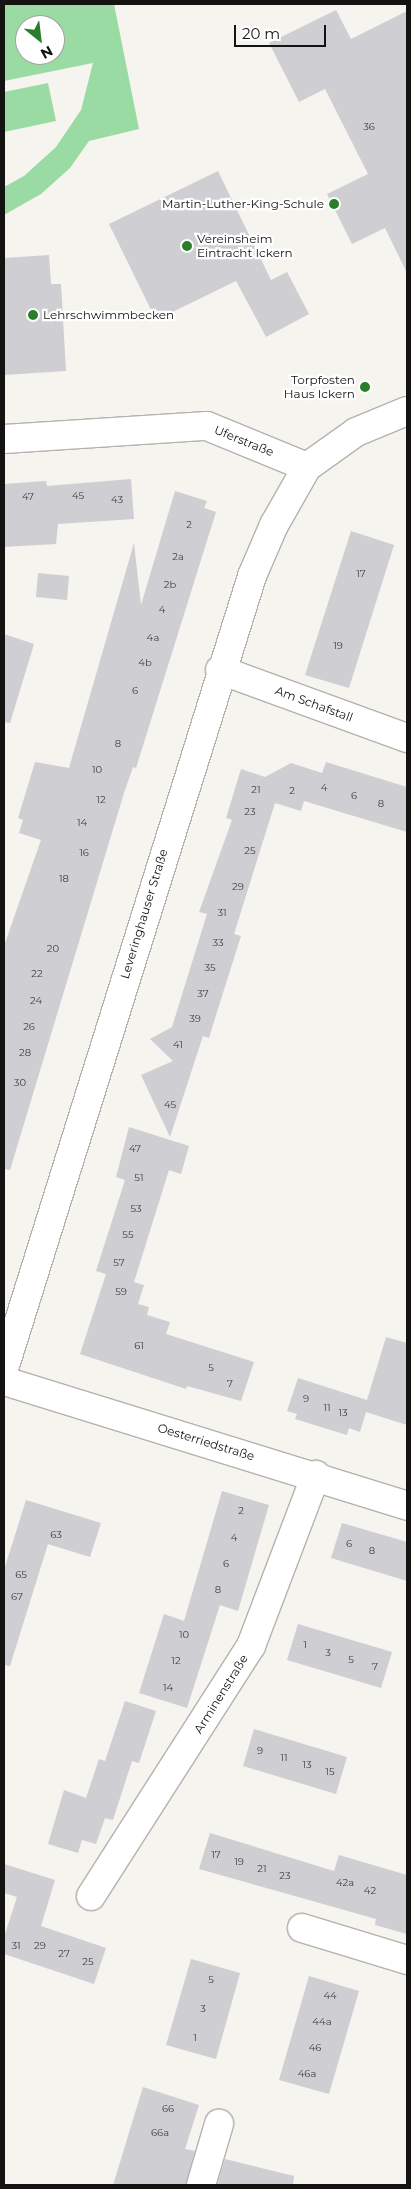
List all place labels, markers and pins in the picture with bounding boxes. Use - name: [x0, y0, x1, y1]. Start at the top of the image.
- place label: Martin-Luther-King-Schule: [162, 197, 324, 211]
- marker: Martin-Luther-King-Schule: [328, 198, 340, 210]
- place label: Vereinsheim Eintracht Ickern: [197, 232, 293, 260]
- marker: Vereinsheim Eintracht Ickern: [181, 240, 193, 252]
- place label: Lehrschwimmbecken: [43, 308, 174, 322]
- marker: Lehrschwimmbecken: [27, 309, 39, 321]
- place label: Torpfosten Haus Ickern: [284, 373, 355, 401]
- marker: Torpfosten Haus Ickern: [359, 381, 371, 393]

